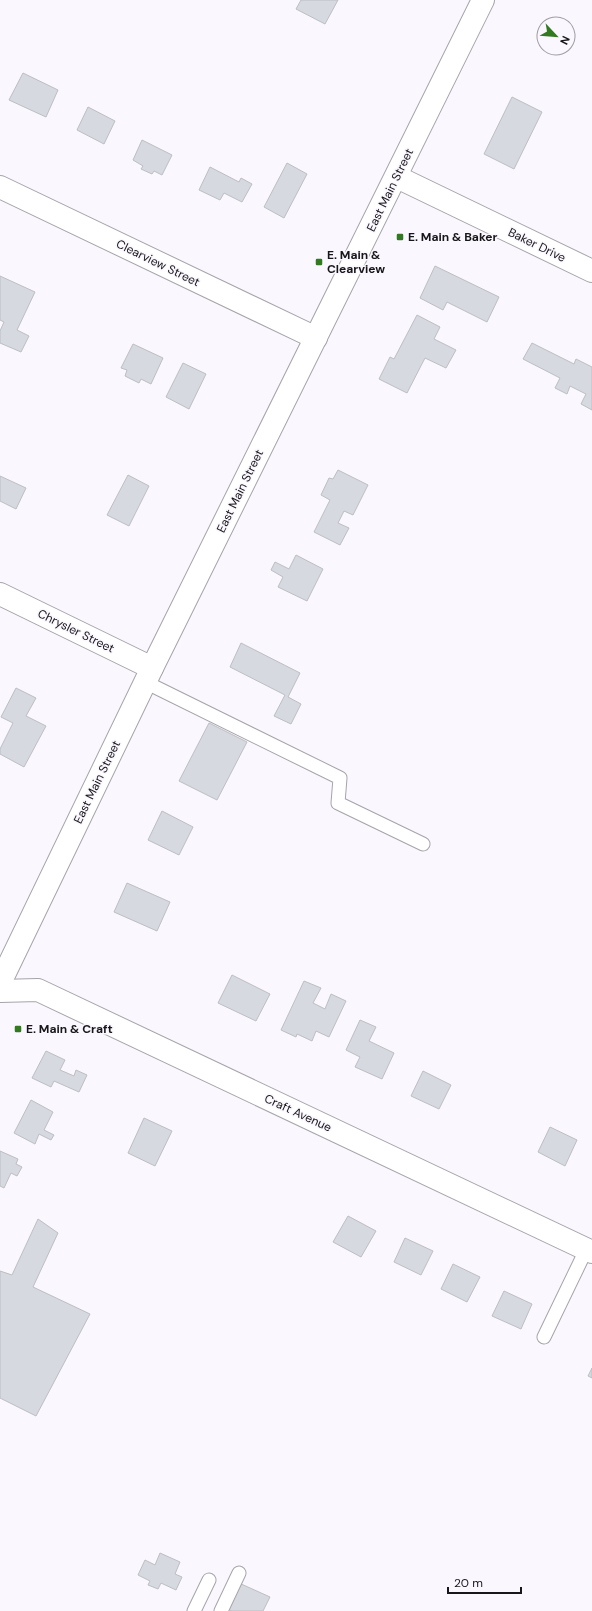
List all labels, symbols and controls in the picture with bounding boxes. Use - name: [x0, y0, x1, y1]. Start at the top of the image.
- north arrow: [536, 16, 576, 56]
- text: N: [557, 34, 573, 47]
- street label: East Main Street: [363, 146, 417, 234]
- street label: Baker Drive: [506, 224, 569, 266]
- place label: E. Main & Baker: [408, 229, 498, 245]
- marker: E. Main & Baker: [395, 232, 405, 242]
- street label: Clearview Street: [114, 236, 203, 290]
- place label: E. Main & Clearview: [327, 247, 385, 277]
- marker: E. Main & Clearview: [314, 257, 324, 267]
- street label: East Main Street: [213, 447, 267, 535]
- street label: Chrysler Street: [35, 606, 117, 657]
- street label: East Main Street: [70, 738, 124, 826]
- place label: E. Main & Craft: [26, 1021, 113, 1037]
- marker: E. Main & Craft: [13, 1024, 23, 1034]
- street label: Craft Avenue: [262, 1090, 334, 1136]
- scale bar: [448, 1569, 521, 1595]
- text: 20 m: [454, 1575, 483, 1591]

